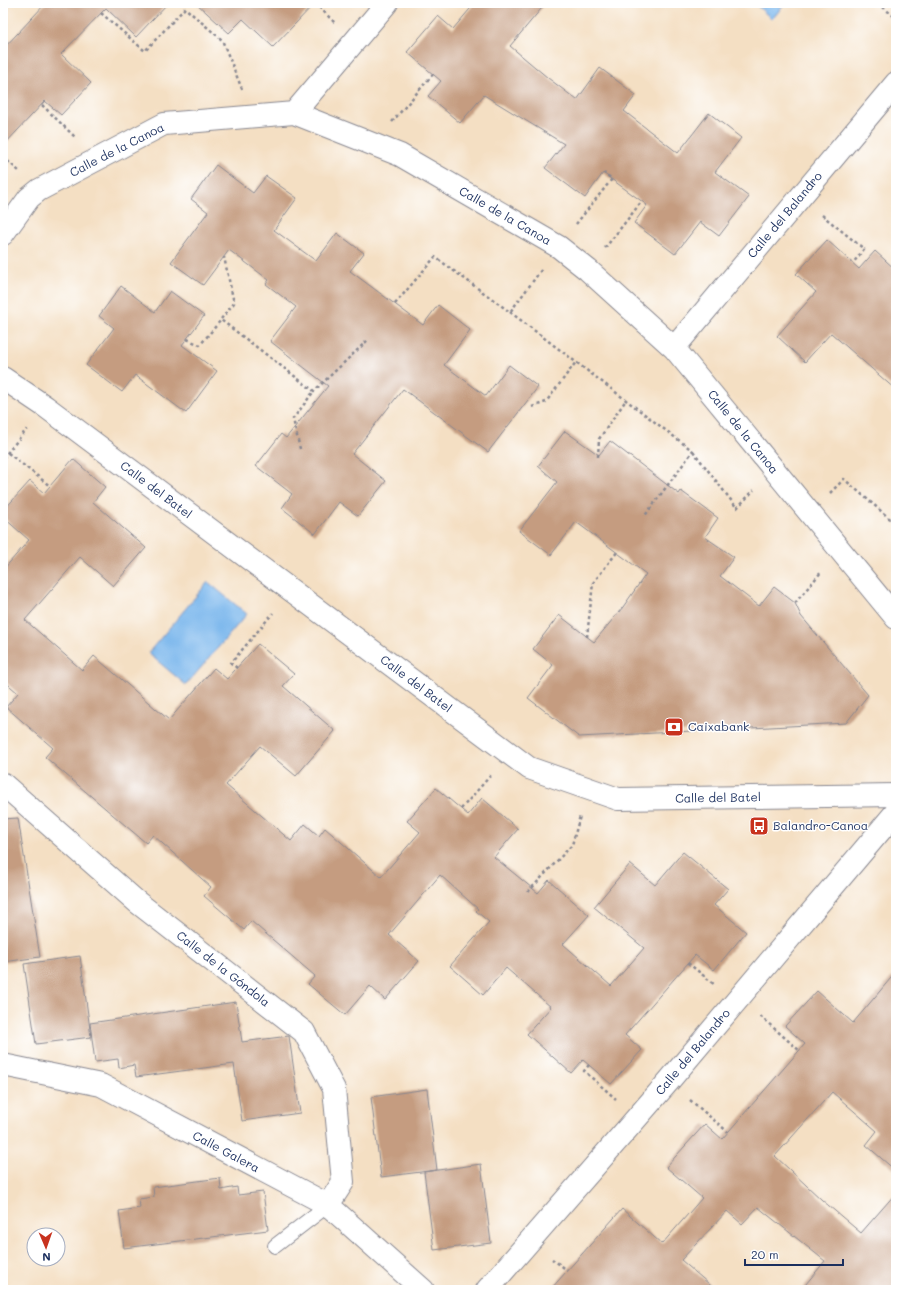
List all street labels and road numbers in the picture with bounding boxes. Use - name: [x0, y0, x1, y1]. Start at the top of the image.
- street label: Calle de la Canoa: [67, 118, 166, 180]
- street label: Calle del Balandro: [743, 168, 825, 261]
- street label: Calle de la Canoa: [457, 182, 554, 248]
- street label: Calle de la Canoa: [705, 386, 783, 477]
- street label: Calle del Batel: [117, 457, 196, 521]
- street label: Calle del Batel: [377, 651, 456, 715]
- street label: Calle del Batel: [675, 788, 761, 806]
- street label: Calle de la Góndola: [174, 927, 274, 1010]
- street label: Calle del Balandro: [651, 1005, 733, 1098]
- street label: Calle Galera: [190, 1127, 263, 1175]

